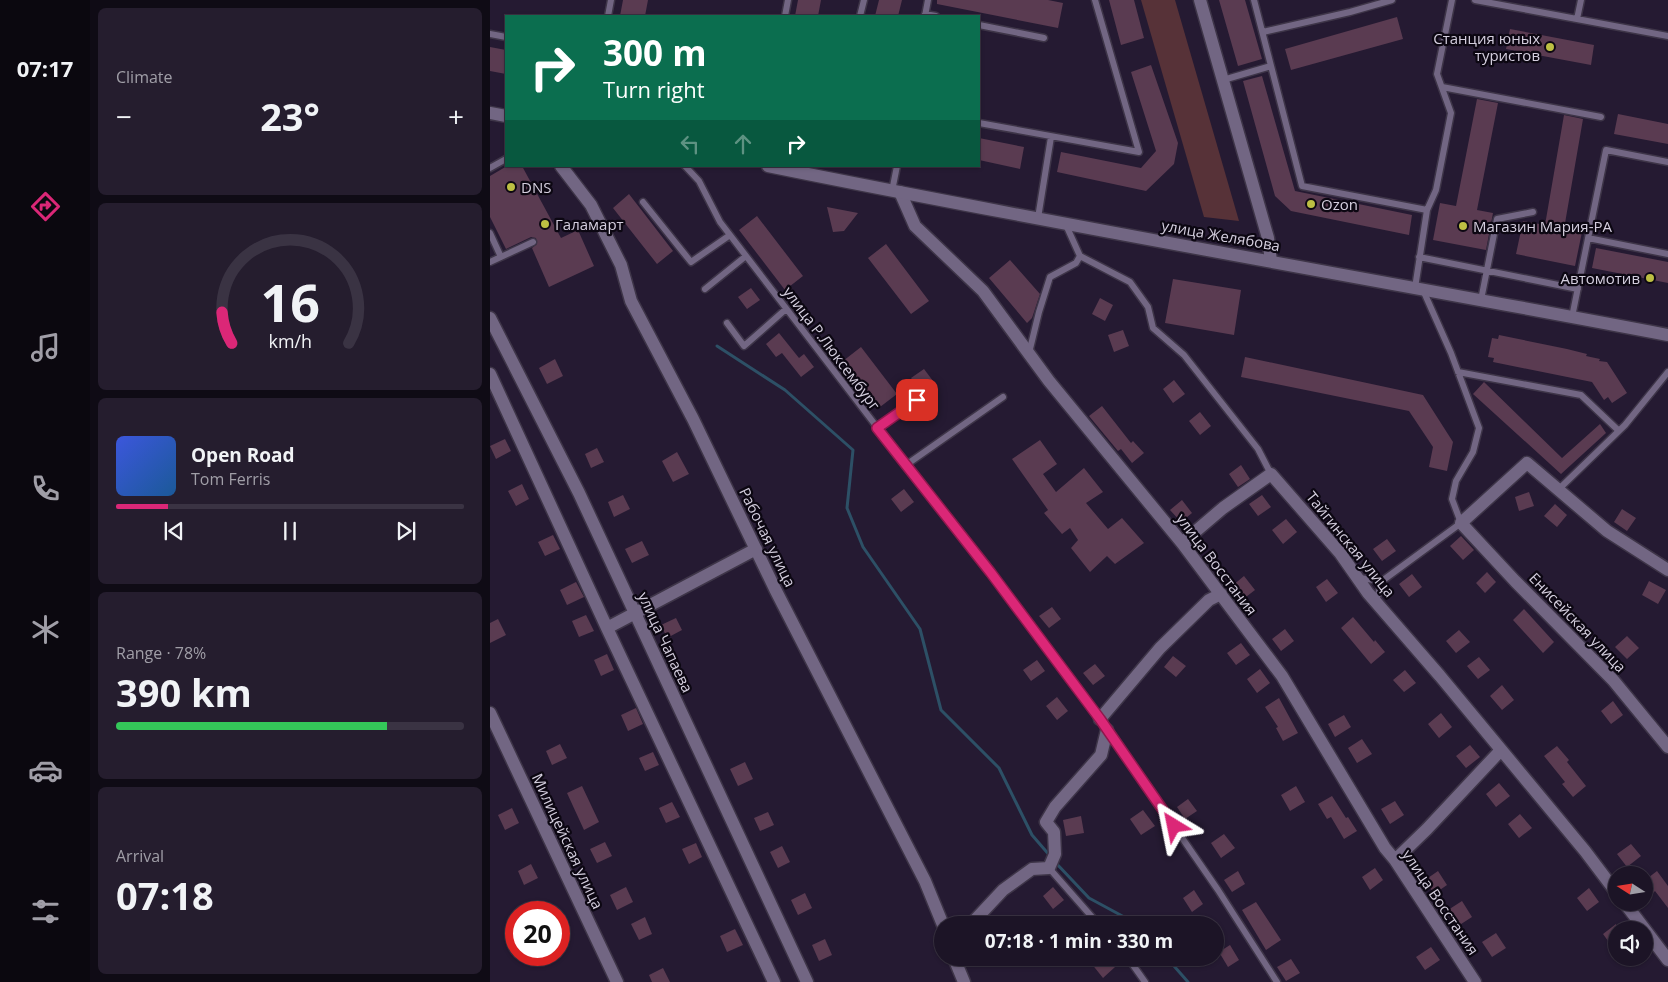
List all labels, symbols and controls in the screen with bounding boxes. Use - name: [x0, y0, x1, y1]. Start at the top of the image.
- place label: Станция юных туристов: [1433, 28, 1540, 65]
- text: 300 m: [603, 29, 707, 76]
- icon: right: [520, 35, 585, 100]
- marker: Станция юных туристов: [1544, 41, 1556, 53]
- text: 07:17: [17, 53, 73, 83]
- text: Climate: [116, 66, 173, 88]
- text: Turn right: [603, 74, 705, 104]
- text: 23°: [260, 90, 320, 142]
- text: −: [116, 97, 132, 135]
- text: +: [448, 97, 464, 135]
- icon: left: [676, 130, 704, 158]
- icon: ahead: [729, 130, 757, 158]
- icon: right: [782, 130, 810, 158]
- place label: DNS: [521, 177, 551, 197]
- marker: DNS: [505, 181, 517, 193]
- icon: directions: [28, 189, 63, 224]
- place label: Ozon: [1321, 194, 1358, 214]
- marker: Ozon: [1305, 198, 1317, 210]
- place label: Галамарт: [555, 214, 624, 234]
- street label: улица Желябова: [1160, 215, 1282, 255]
- place label: Магазин Мария-РА: [1473, 216, 1612, 236]
- marker: Галамарт: [539, 218, 551, 230]
- marker: Магазин Мария-РА: [1457, 220, 1469, 232]
- text: 16: [260, 266, 320, 337]
- place label: Автомотив: [1561, 268, 1640, 288]
- marker: Автомотив: [1644, 272, 1656, 284]
- street label: улица Р.Люксембург: [779, 282, 885, 414]
- text: km/h: [268, 329, 312, 353]
- icon: music: [28, 330, 63, 365]
- pin: [896, 379, 938, 421]
- icon: arrive: [903, 386, 931, 414]
- text: Open Road: [191, 442, 295, 468]
- text: Tom Ferris: [191, 468, 270, 490]
- icon: phone: [28, 471, 63, 506]
- street label: Рабочая улица: [735, 484, 801, 590]
- street label: Тайгинская улица: [1302, 487, 1400, 601]
- street label: улица Восстания: [1172, 509, 1262, 619]
- icon: previous: [160, 517, 188, 545]
- icon: pause: [276, 517, 304, 545]
- icon: next: [392, 517, 420, 545]
- street label: Енисейская улица: [1525, 568, 1631, 676]
- street label: улица Чапаева: [634, 588, 698, 696]
- icon: climate: [28, 612, 63, 647]
- text: Range · 78%: [116, 642, 206, 664]
- text: 390 km: [116, 666, 252, 718]
- icon: car: [28, 753, 63, 788]
- street label: Милицейская улица: [528, 770, 608, 912]
- position arrow: [1147, 799, 1199, 851]
- text: Arrival: [116, 845, 164, 867]
- street label: улица Восстания: [1398, 845, 1484, 959]
- north arrow: [1608, 866, 1652, 911]
- map controls: [1608, 866, 1653, 966]
- text: 07:18: [116, 869, 214, 921]
- icon: filters: [28, 894, 63, 929]
- speed limit sign: 20: [505, 901, 570, 966]
- button: sound: [1608, 921, 1653, 966]
- text: 07:18 · 1 min · 330 m: [985, 928, 1173, 954]

